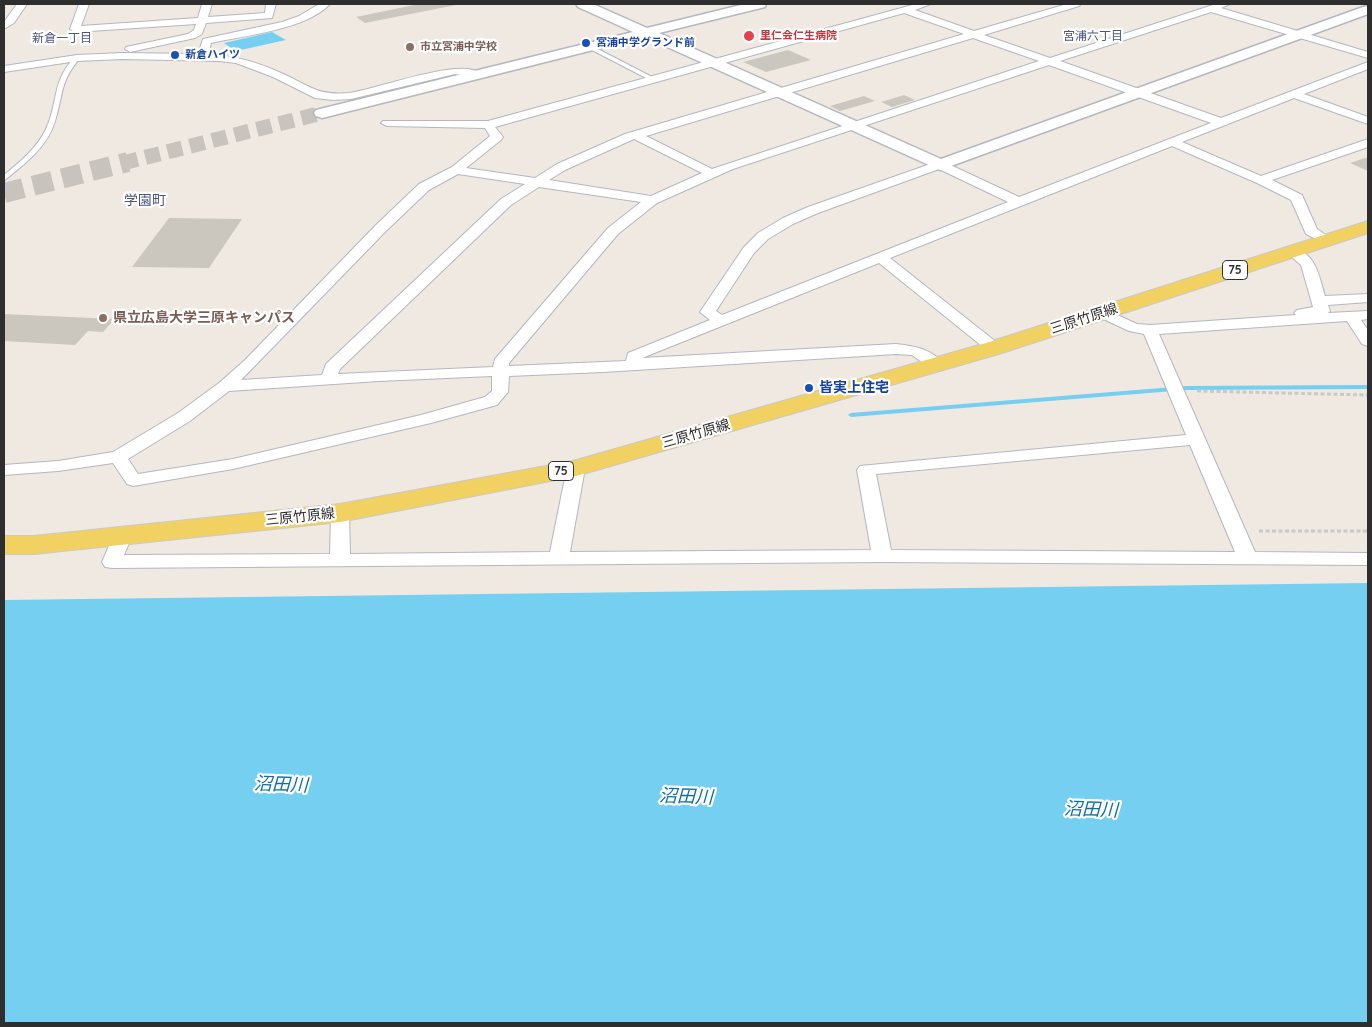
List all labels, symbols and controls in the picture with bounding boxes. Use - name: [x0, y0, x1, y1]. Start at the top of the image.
- marker: 里仁会仁生病院: [742, 29, 756, 43]
- place label: 里仁会仁生病院: [760, 29, 837, 43]
- district label: 宮浦六丁目: [1063, 29, 1123, 43]
- district label: 新倉一丁目: [32, 31, 92, 45]
- place label: 宮浦中学グランド前: [596, 36, 695, 50]
- marker: 宮浦中学グランド前: [580, 37, 592, 49]
- place label: 市立宮浦中学校: [420, 40, 497, 54]
- marker: 市立宮浦中学校: [404, 41, 416, 53]
- place label: 新倉ハイツ: [185, 48, 240, 62]
- marker: 新倉ハイツ: [169, 49, 181, 61]
- district label: 学園町: [124, 193, 166, 209]
- road number: 75: [1222, 260, 1248, 280]
- street label: 三原竹原線: [1048, 300, 1120, 338]
- place label: 県立広島大学三原キャンパス: [113, 310, 295, 326]
- marker: 県立広島大学三原キャンパス: [97, 312, 109, 324]
- place label: 皆実上住宅: [819, 380, 889, 396]
- marker: 皆実上住宅: [803, 382, 815, 394]
- street label: 三原竹原線: [660, 416, 732, 452]
- road number: 75: [548, 462, 574, 481]
- street label: 三原竹原線: [264, 505, 336, 529]
- water label: 沼田川: [254, 773, 308, 797]
- water label: 沼田川: [659, 785, 713, 809]
- water label: 沼田川: [1064, 798, 1118, 822]

